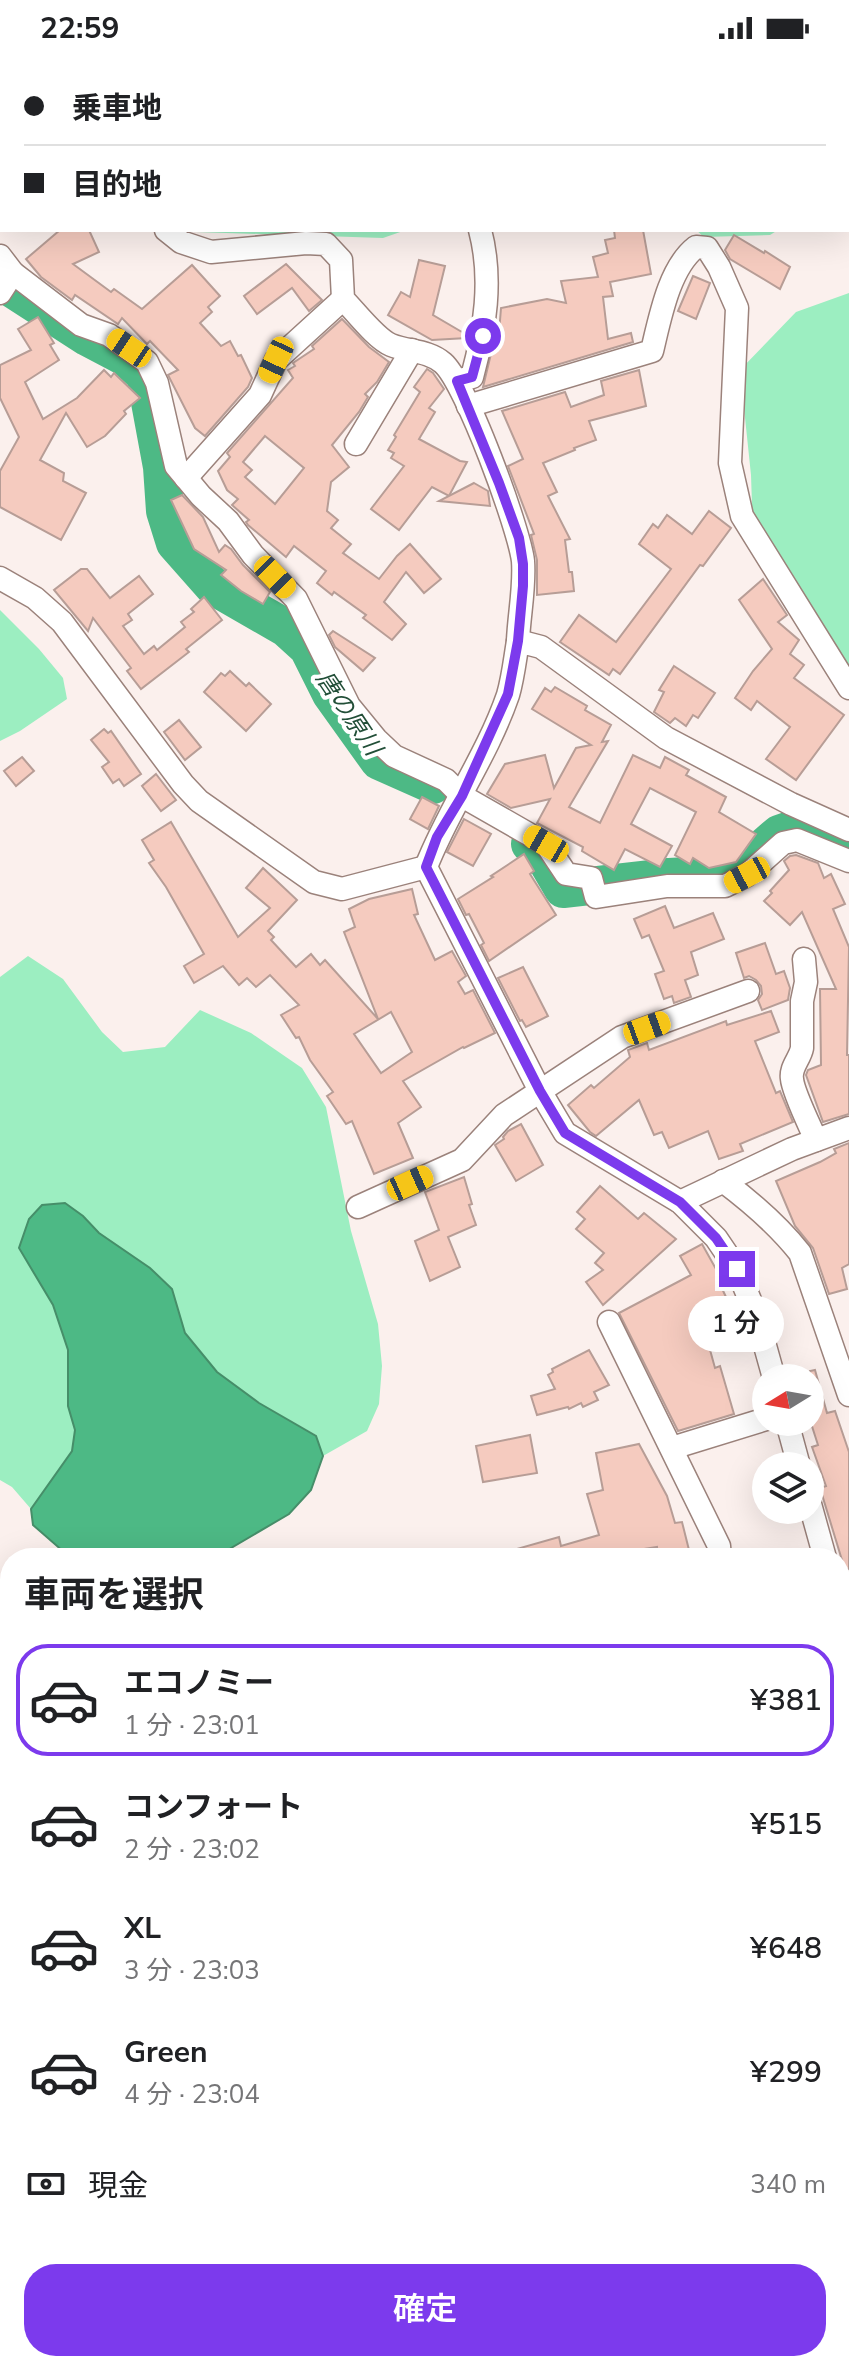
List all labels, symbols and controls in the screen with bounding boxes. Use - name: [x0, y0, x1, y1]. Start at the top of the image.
- text: 22:59: [40, 8, 119, 49]
- text: 乗車地: [72, 88, 162, 129]
- text: 目的地: [72, 165, 162, 206]
- route start: [465, 318, 501, 354]
- car: [102, 325, 156, 371]
- car: [255, 333, 297, 387]
- car: [250, 551, 300, 603]
- water label: 唐の原川: [309, 664, 391, 764]
- car: [519, 822, 573, 866]
- car: [720, 853, 774, 897]
- car: [620, 1009, 674, 1047]
- car: [383, 1162, 437, 1204]
- route end: [719, 1251, 755, 1287]
- callout: 1 分: [689, 1297, 785, 1353]
- text: 1 分: [712, 1306, 760, 1341]
- north arrow: [752, 1364, 824, 1436]
- map controls: [752, 1364, 824, 1524]
- button: layers: [752, 1452, 824, 1524]
- text: 車両を選択: [24, 1571, 204, 1620]
- text: エコノミー: [124, 1663, 274, 1704]
- icon: car: [28, 1664, 100, 1736]
- text: ¥381: [750, 1680, 822, 1721]
- text: 1 分 · 23:01: [124, 1708, 260, 1743]
- text: コンフォート: [124, 1787, 303, 1828]
- icon: car: [28, 1788, 100, 1860]
- text: ¥515: [750, 1804, 822, 1845]
- text: 2 分 · 23:02: [124, 1832, 260, 1867]
- text: XL: [124, 1908, 161, 1949]
- icon: car: [28, 1912, 100, 1984]
- text: ¥648: [750, 1928, 822, 1969]
- text: 3 分 · 23:03: [124, 1953, 260, 1988]
- text: Green: [124, 2032, 208, 2073]
- icon: car: [28, 2036, 100, 2108]
- text: ¥299: [750, 2052, 822, 2093]
- text: 4 分 · 23:04: [124, 2077, 260, 2112]
- icon: cash: [24, 2162, 68, 2206]
- text: 現金: [88, 2166, 148, 2207]
- text: 340 m: [750, 2167, 826, 2202]
- button: 確定: [24, 2264, 826, 2356]

